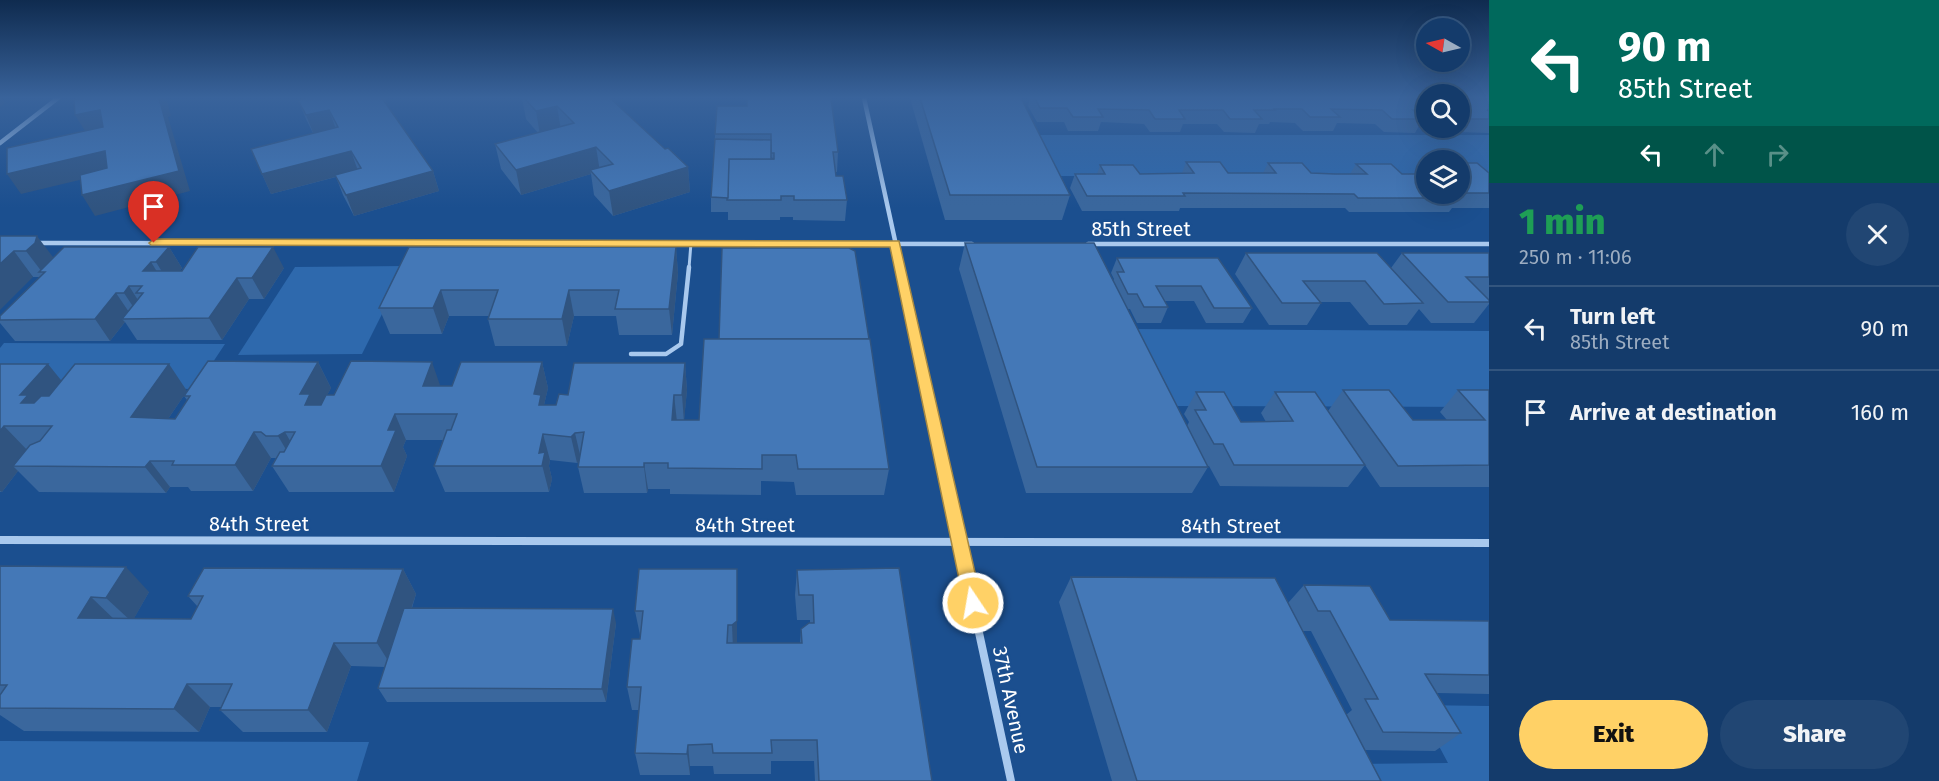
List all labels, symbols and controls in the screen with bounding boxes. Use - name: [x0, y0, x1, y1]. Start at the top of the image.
- north arrow: [1416, 18, 1470, 72]
- map controls: [1416, 18, 1470, 204]
- text: 90 m: [1618, 22, 1712, 72]
- icon: left: [1519, 24, 1597, 102]
- text: 85th Street: [1618, 73, 1752, 105]
- button: search: [1416, 84, 1470, 138]
- icon: left: [1635, 138, 1668, 171]
- icon: ahead: [1698, 138, 1731, 171]
- icon: right: [1761, 138, 1794, 171]
- button: layers: [1416, 150, 1470, 204]
- pin: [128, 181, 179, 243]
- icon: arrive: [137, 190, 170, 223]
- text: 1 min: [1519, 200, 1605, 244]
- button: close: [1846, 203, 1909, 266]
- street label: 85th Street: [1091, 217, 1191, 241]
- text: 250 m · 11:06: [1519, 245, 1632, 269]
- text: Turn left: [1570, 303, 1655, 330]
- icon: left: [1519, 312, 1552, 345]
- text: 90 m: [1860, 315, 1909, 342]
- text: 85th Street: [1570, 330, 1669, 354]
- icon: arrive: [1519, 396, 1552, 429]
- text: Arrive at destination: [1570, 399, 1777, 426]
- text: 160 m: [1851, 399, 1909, 426]
- street label: 84th Street: [209, 512, 310, 536]
- street label: 84th Street: [695, 513, 796, 537]
- street label: 84th Street: [1181, 514, 1282, 538]
- position arrow: [941, 571, 1005, 635]
- street label: 37th Avenue: [988, 644, 1034, 756]
- button: Exit: [1519, 700, 1708, 769]
- button: Share: [1720, 700, 1909, 769]

